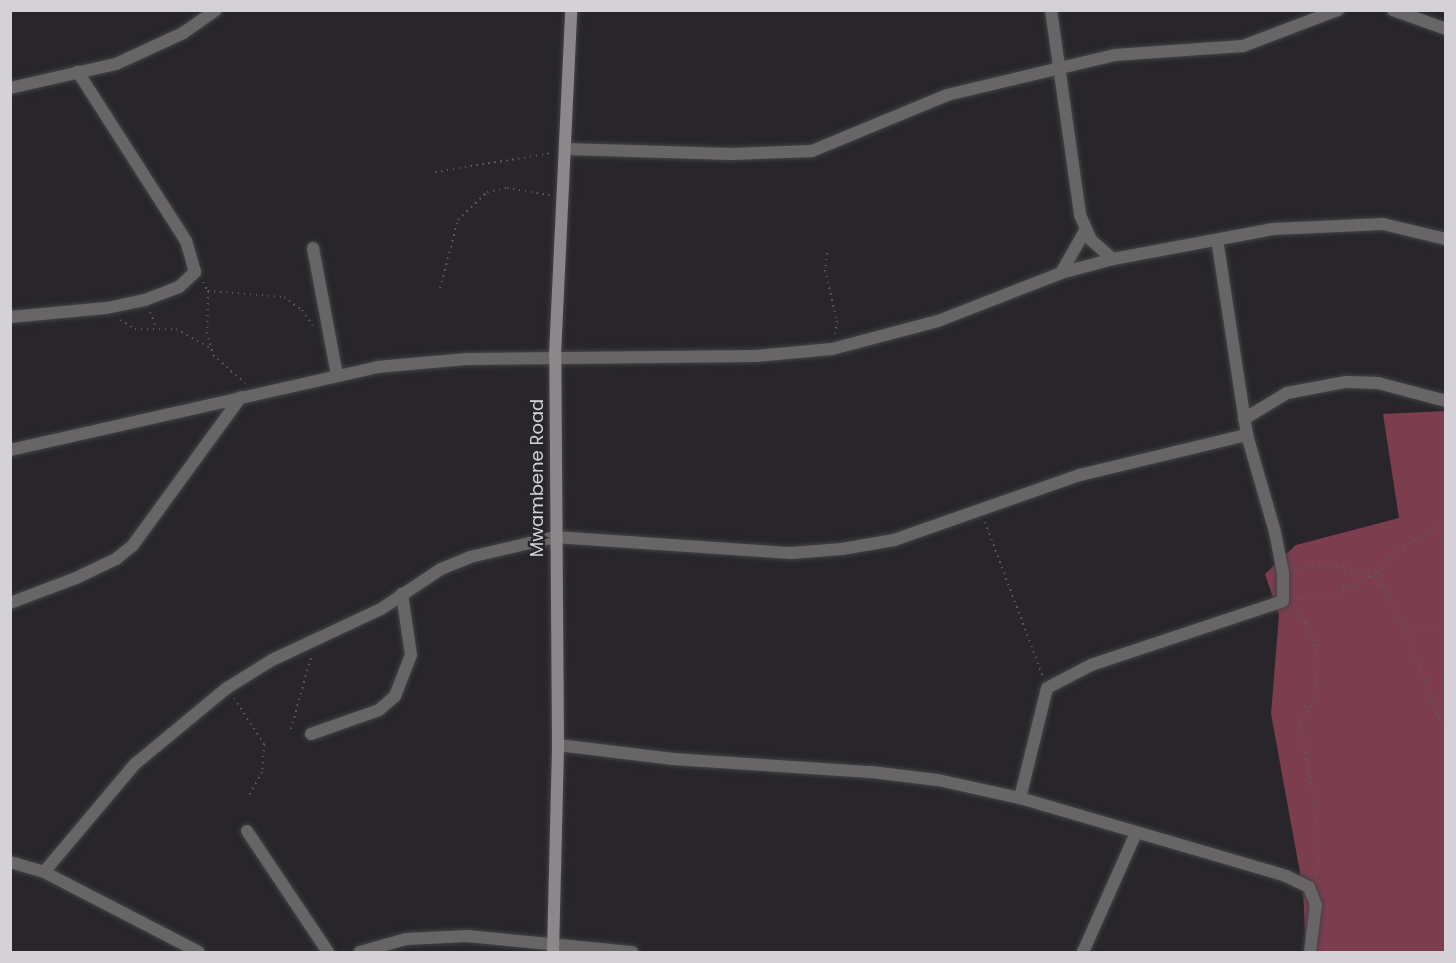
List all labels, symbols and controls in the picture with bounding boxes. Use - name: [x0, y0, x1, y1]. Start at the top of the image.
- street label: Mwambene Road: [526, 399, 548, 557]

